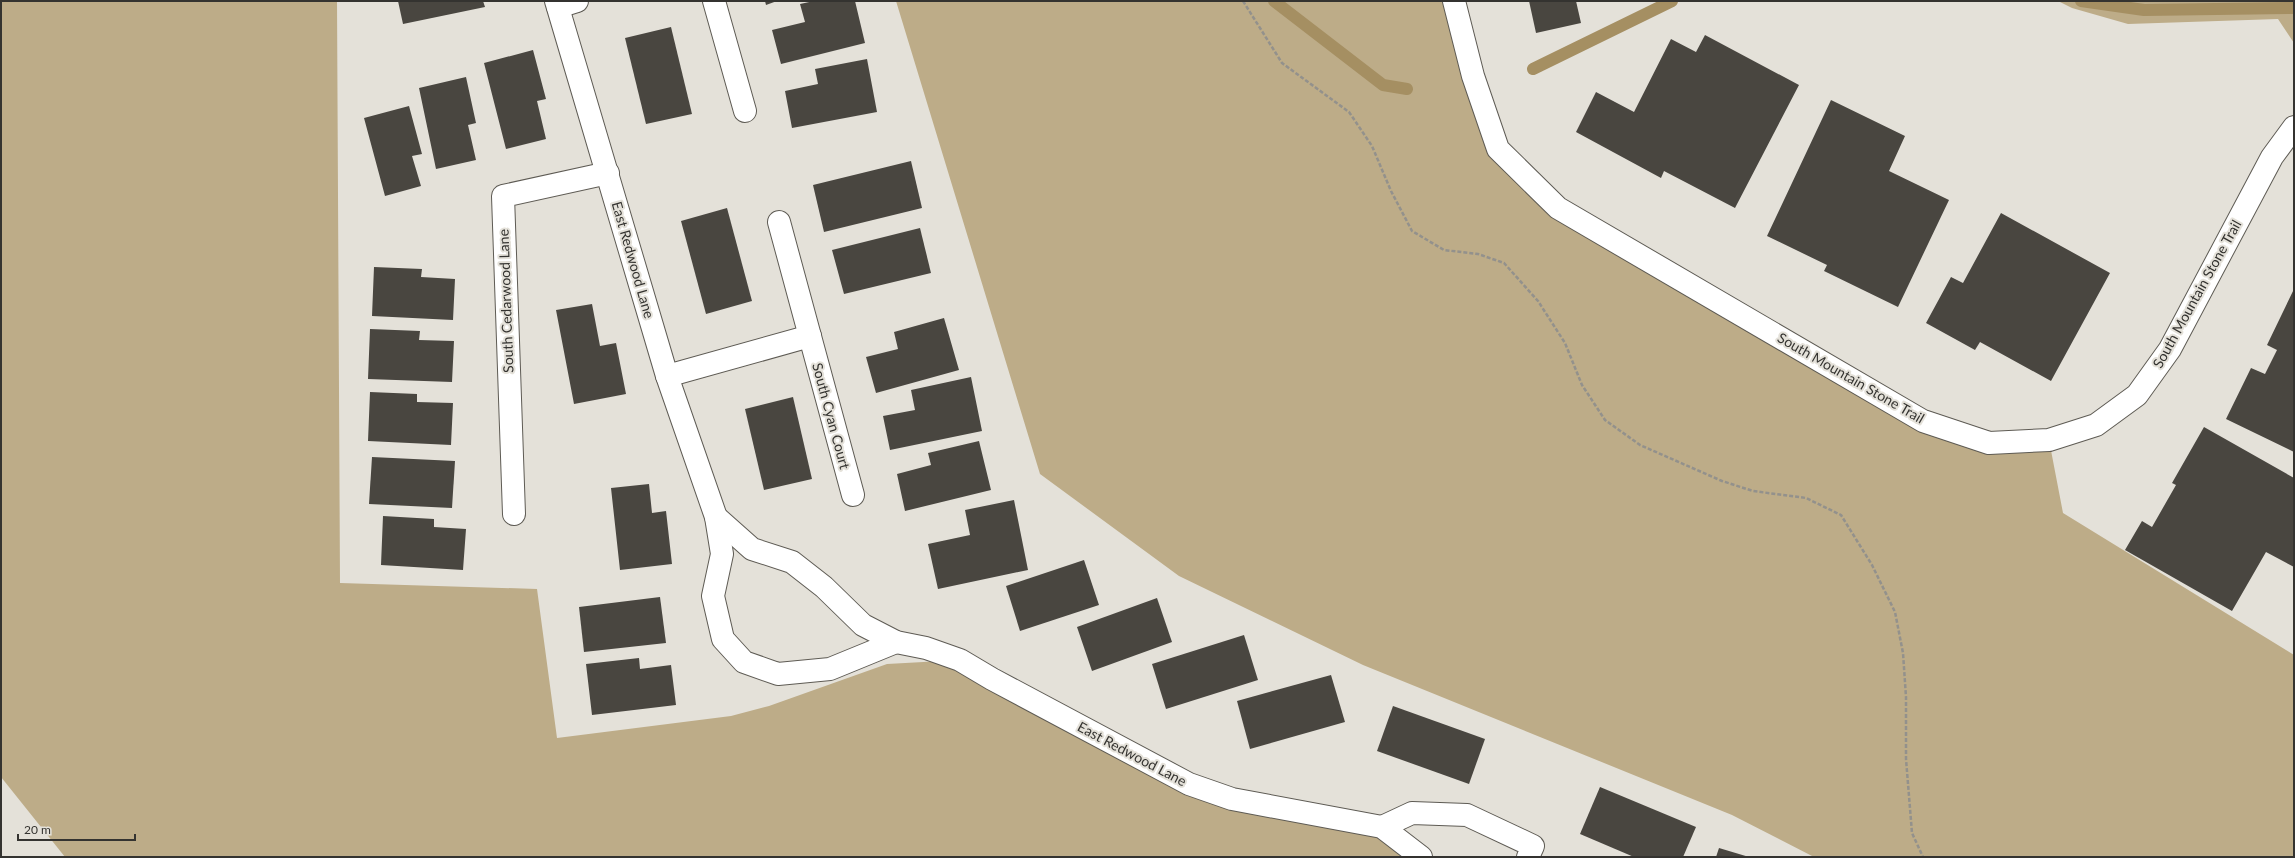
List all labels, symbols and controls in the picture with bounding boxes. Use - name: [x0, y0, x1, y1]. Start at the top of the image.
- street label: East Redwood Lane: [609, 199, 658, 320]
- street label: South Mountain Stone Trail: [2149, 217, 2244, 371]
- street label: South Cedarwood Lane: [494, 229, 517, 373]
- street label: South Mountain Stone Trail: [1775, 329, 1928, 427]
- street label: South Cyan Court: [809, 361, 854, 471]
- street label: East Redwood Lane: [1075, 718, 1190, 789]
- scale bar: [18, 816, 135, 842]
- text: 20 m: [24, 822, 51, 837]

